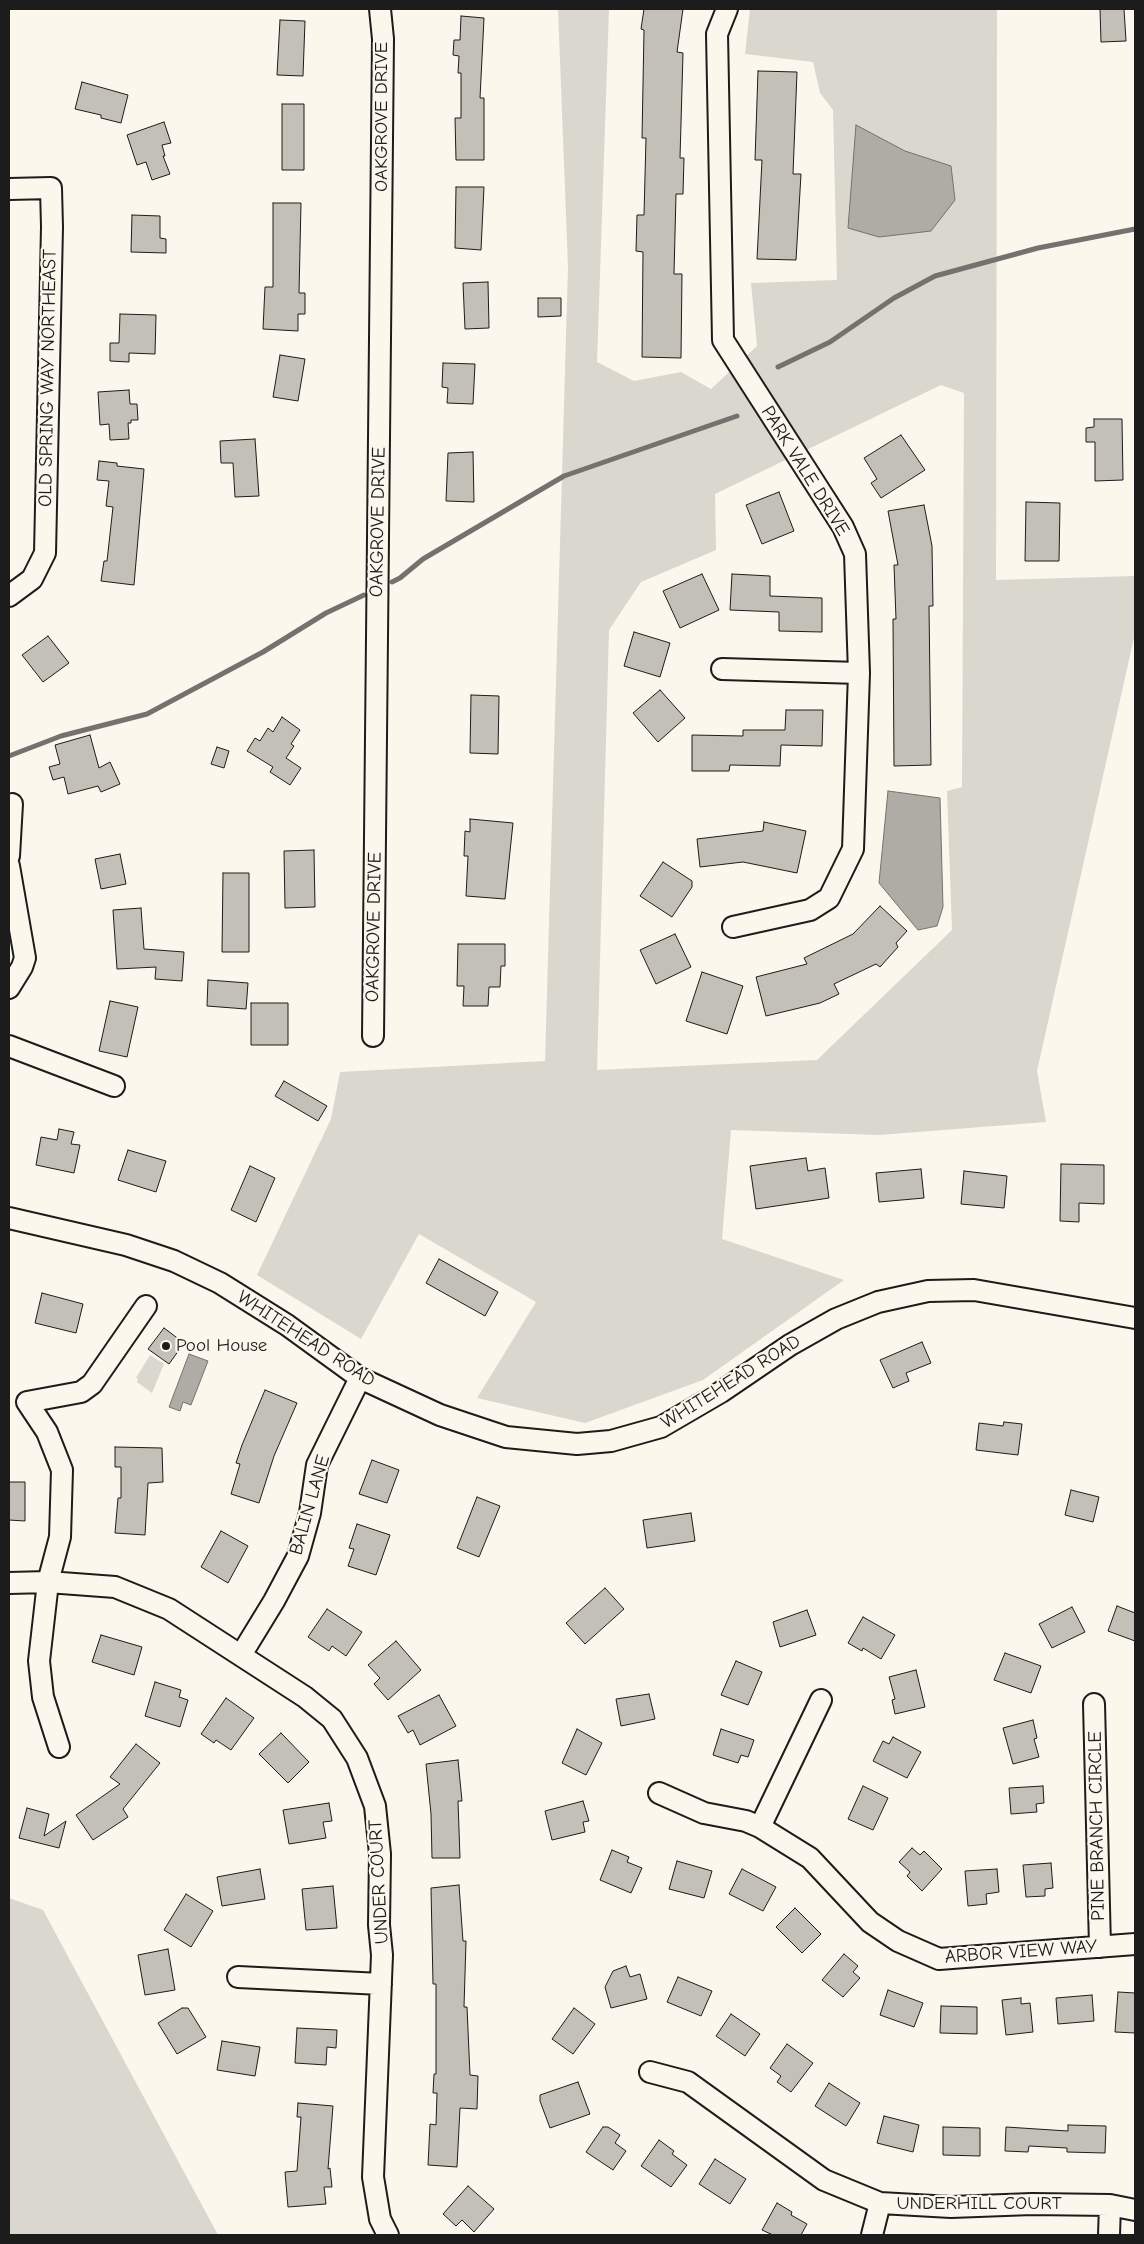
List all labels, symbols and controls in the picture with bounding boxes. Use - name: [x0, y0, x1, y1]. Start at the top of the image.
- street label: OAKGROVE DRIVE: [371, 42, 393, 192]
- street label: OLD SPRING WAY NORTHEAST: [34, 249, 62, 507]
- street label: PARK VALE DRIVE: [756, 402, 854, 540]
- street label: OAKGROVE DRIVE: [365, 447, 391, 597]
- street label: OAKGROVE DRIVE: [361, 852, 387, 1002]
- street label: WHITEHEAD ROAD: [233, 1286, 379, 1392]
- street label: WHITEHEAD ROAD: [657, 1330, 805, 1434]
- place label: Pool House: [176, 1335, 267, 1357]
- marker: Pool House: [160, 1340, 172, 1352]
- street label: BALIN LANE: [285, 1452, 335, 1558]
- street label: PINE BRANCH CIRCLE: [1084, 1731, 1110, 1921]
- street label: UNDER COURT: [364, 1819, 394, 1945]
- street label: ARBOR VIEW WAY: [944, 1935, 1098, 1969]
- street label: UNDERHILL COURT: [896, 2193, 1062, 2215]

